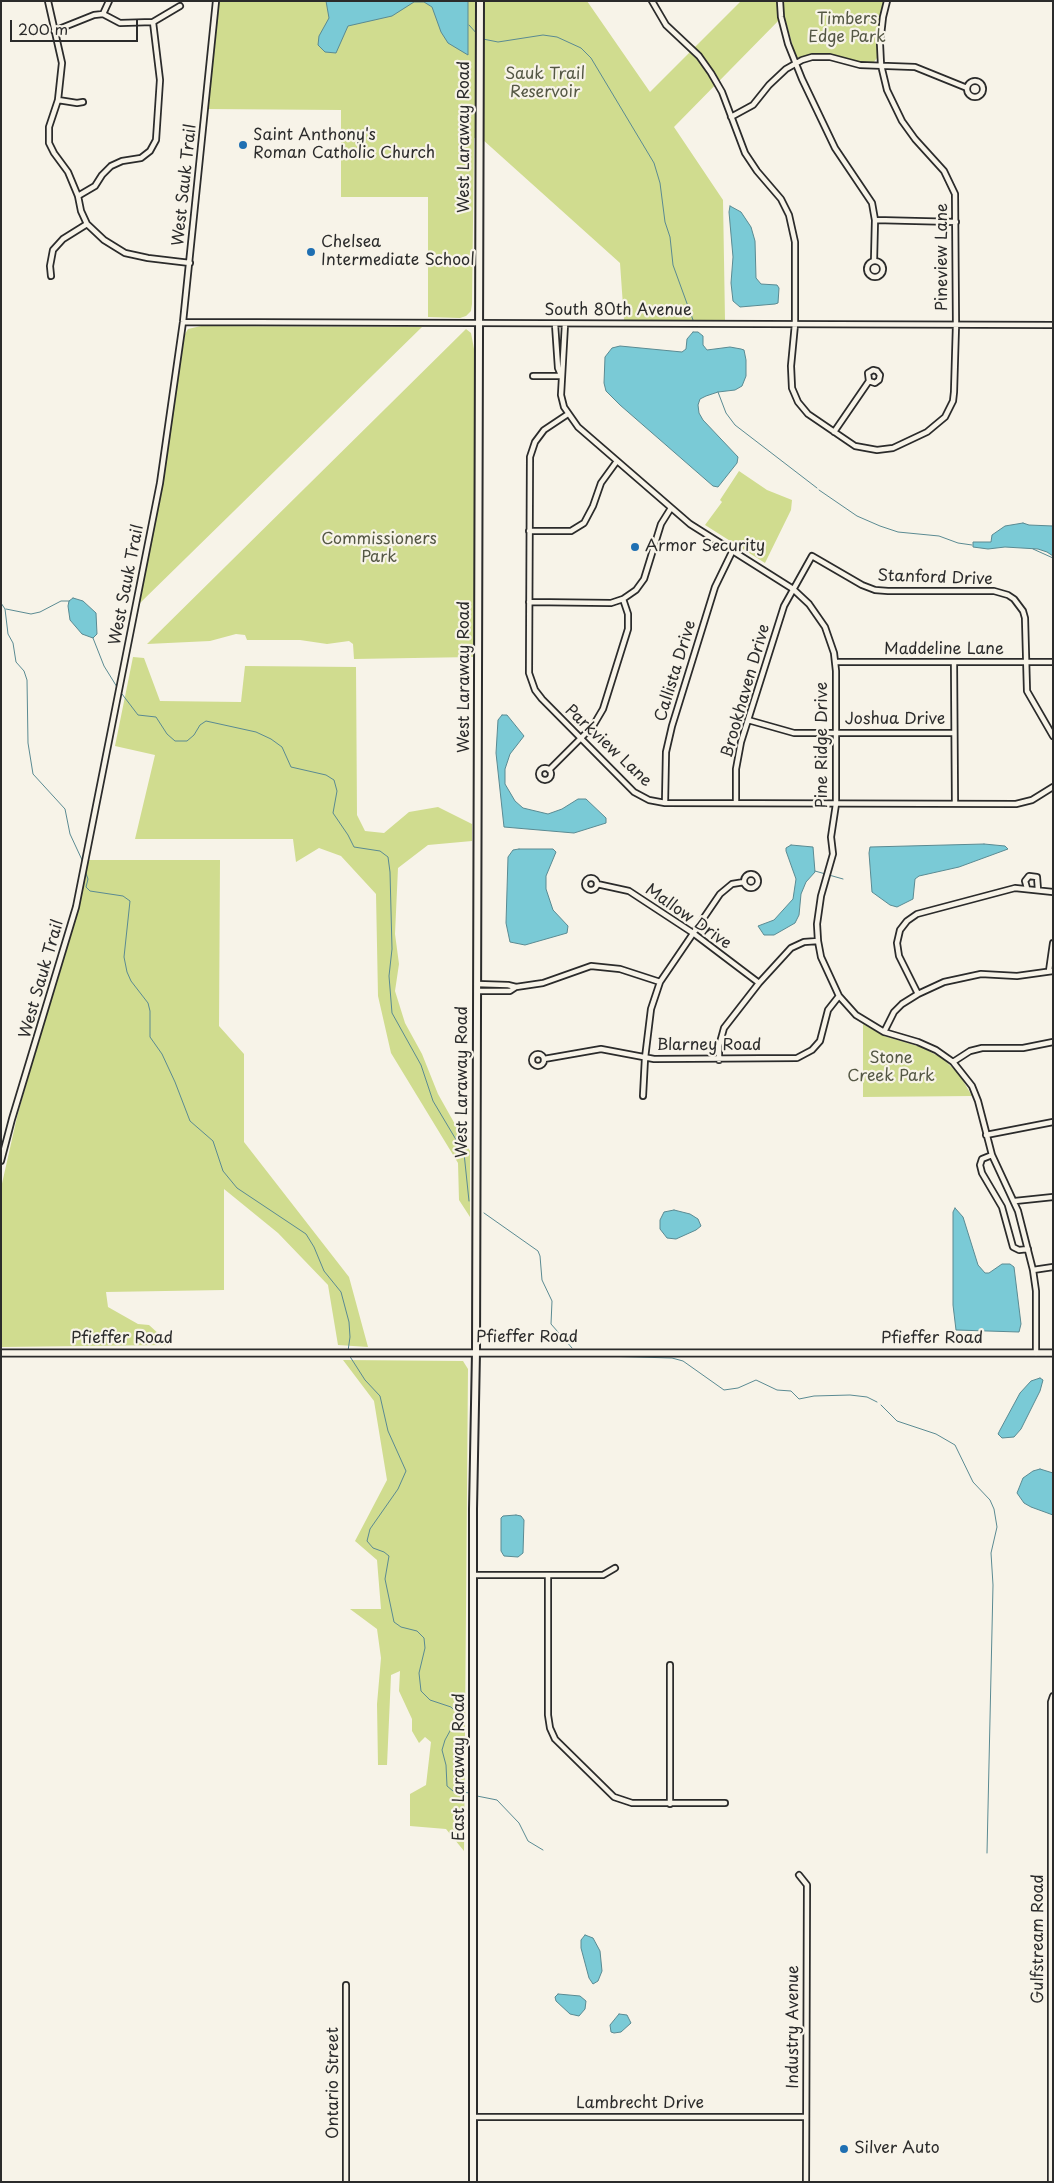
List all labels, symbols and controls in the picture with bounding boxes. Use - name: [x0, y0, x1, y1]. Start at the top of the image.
- scale bar: [12, 10, 140, 42]
- park label: Timbers Edge Park: [808, 10, 886, 48]
- text: 200 m: [18, 17, 68, 40]
- street label: West Laraway Road: [455, 61, 475, 213]
- park label: Sauk Trail Reservoir: [505, 65, 585, 103]
- street label: West Sauk Trail: [169, 123, 201, 247]
- place label: Saint Anthony's Roman Catholic Church: [253, 126, 435, 164]
- marker: Saint Anthony's Roman Catholic Church: [237, 139, 249, 151]
- street label: Pineview Lane: [933, 203, 953, 311]
- place label: Chelsea Intermediate School: [321, 233, 475, 271]
- marker: Chelsea Intermediate School: [305, 246, 317, 258]
- street label: South 80th Avenue: [544, 301, 692, 321]
- street label: West Sauk Trail: [106, 523, 148, 647]
- park label: Commissioners Park: [321, 530, 437, 568]
- place label: Armor Security: [645, 537, 765, 557]
- marker: Armor Security: [629, 541, 641, 553]
- street label: Stanford Drive: [877, 566, 993, 590]
- street label: West Laraway Road: [455, 601, 475, 753]
- street label: Callista Drive: [651, 618, 701, 724]
- street label: Brookhaven Drive: [718, 622, 774, 760]
- street label: Maddeline Lane: [884, 640, 1004, 660]
- street label: Pine Ridge Drive: [813, 682, 833, 808]
- street label: Parkview Lane: [561, 701, 655, 791]
- street label: Joshua Drive: [845, 710, 945, 730]
- street label: Mallow Drive: [641, 880, 735, 954]
- street label: West Sauk Trail: [16, 917, 68, 1041]
- street label: West Laraway Road: [453, 1006, 473, 1158]
- street label: Blarney Road: [657, 1036, 761, 1056]
- park label: Stone Creek Park: [847, 1049, 935, 1087]
- street label: Pfieffer Road: [476, 1328, 578, 1348]
- street label: Pfieffer Road: [71, 1329, 173, 1349]
- street label: Pfieffer Road: [881, 1329, 983, 1349]
- street label: East Laraway Road: [450, 1693, 470, 1841]
- street label: Gulfstream Road: [1029, 1874, 1049, 2004]
- street label: Industry Avenue: [784, 1965, 804, 2089]
- street label: Ontario Street: [324, 2027, 344, 2139]
- street label: Lambrecht Drive: [576, 2094, 704, 2114]
- place label: Silver Auto: [854, 2139, 940, 2159]
- marker: Silver Auto: [838, 2143, 850, 2155]

